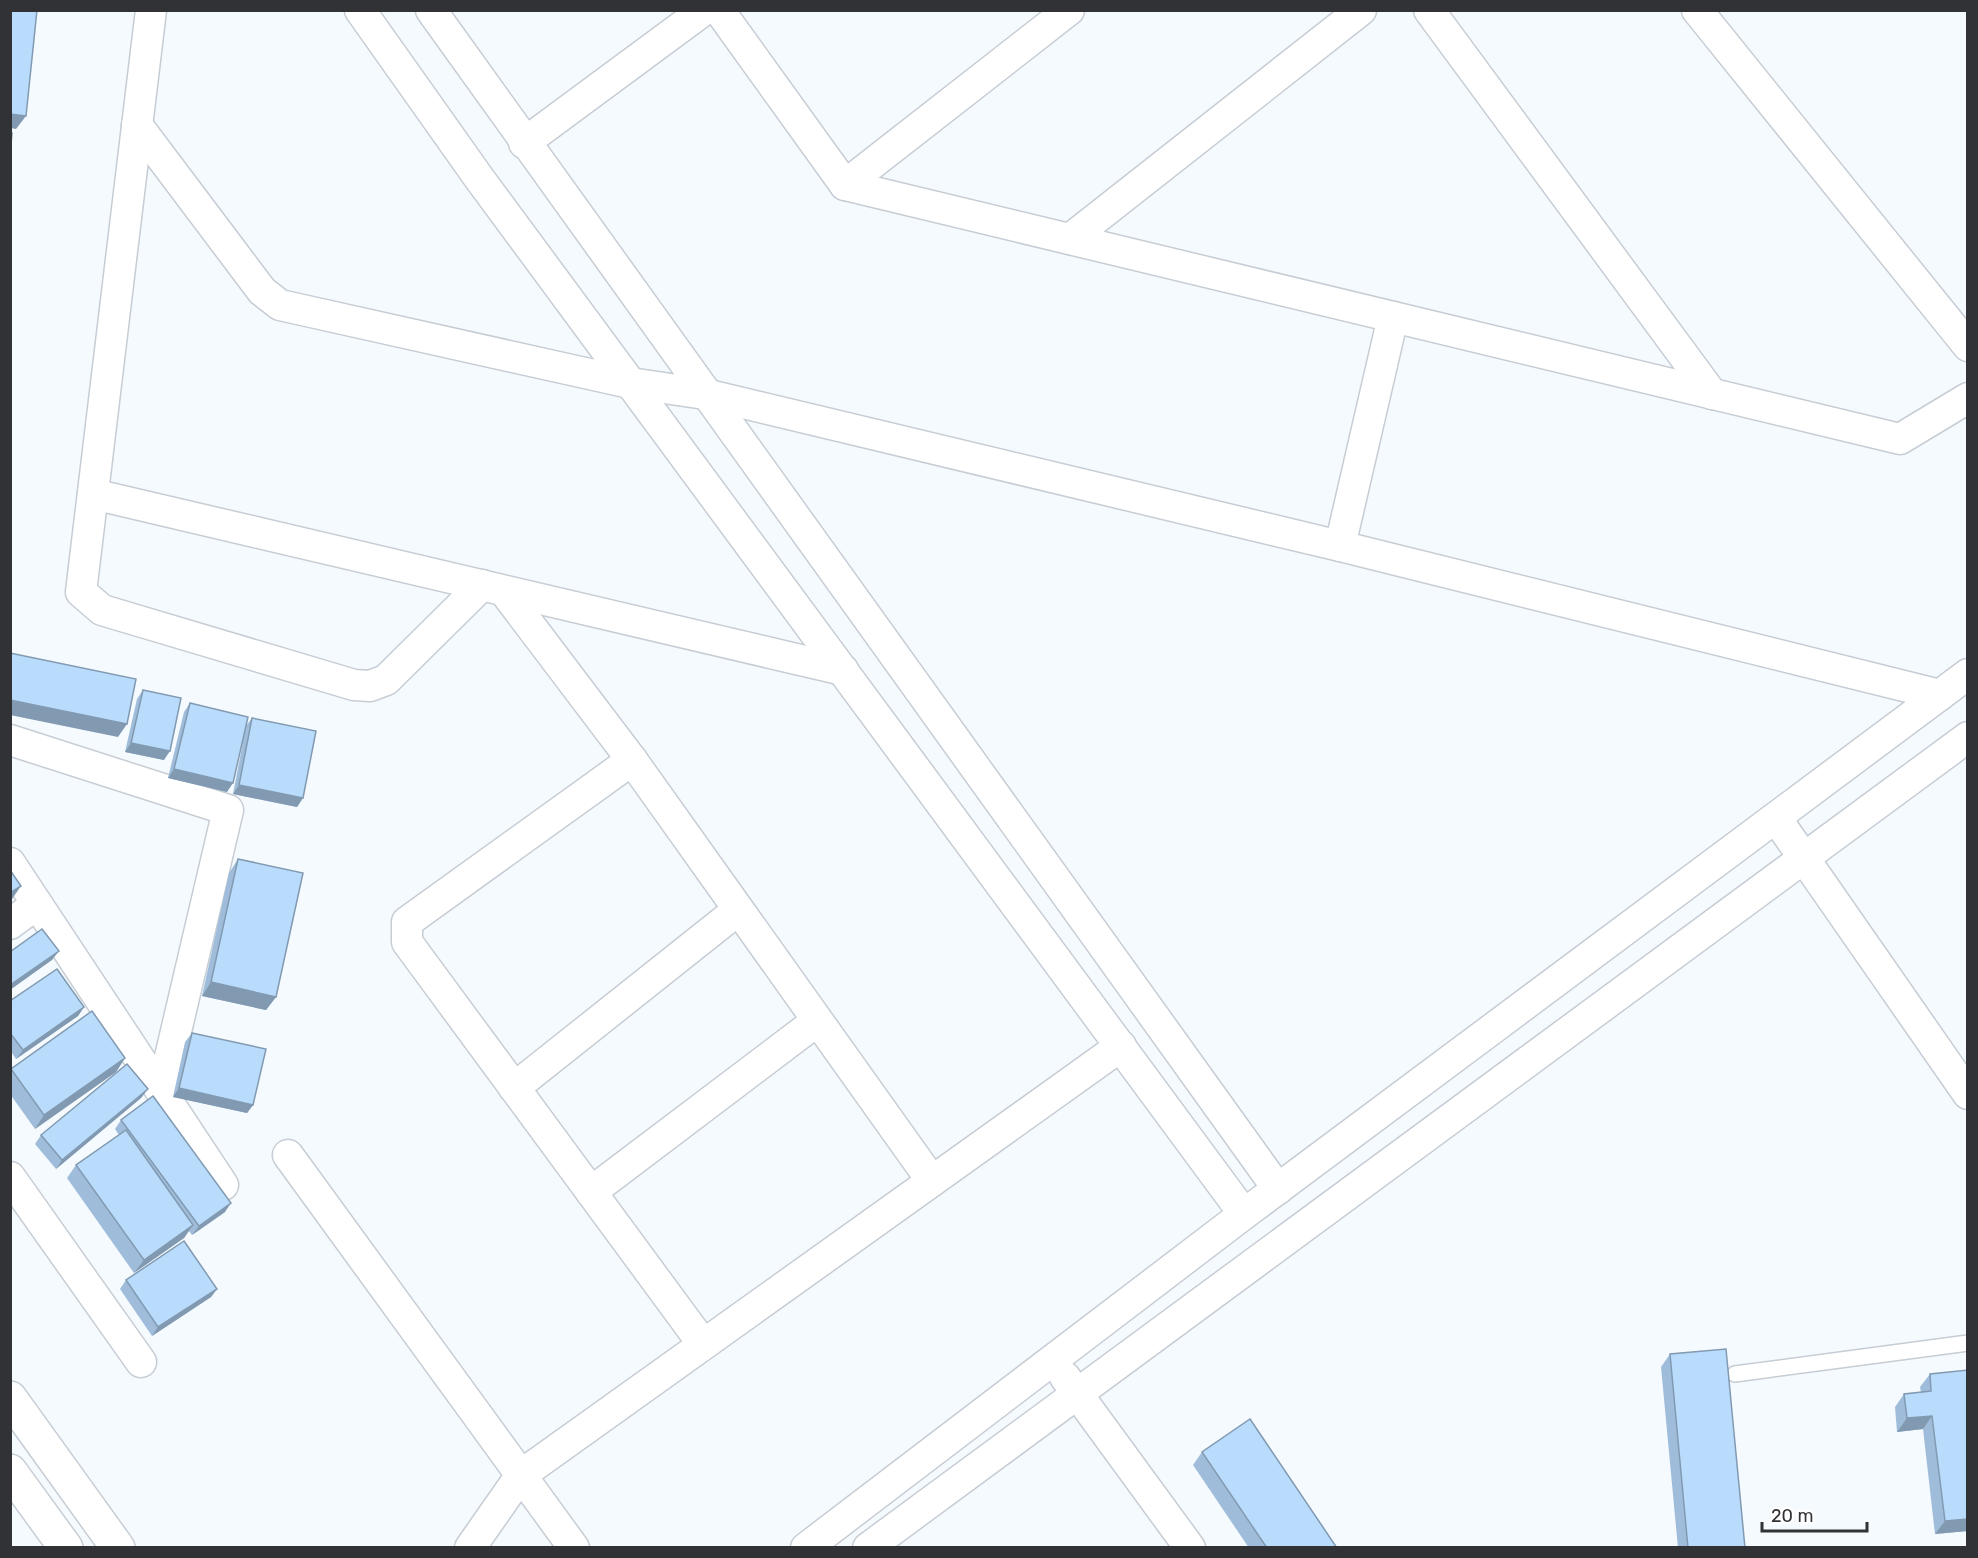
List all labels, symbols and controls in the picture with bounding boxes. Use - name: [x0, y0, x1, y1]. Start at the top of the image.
- scale bar: [1762, 1495, 1867, 1533]
- text: 20 m: [1771, 1505, 1813, 1527]

